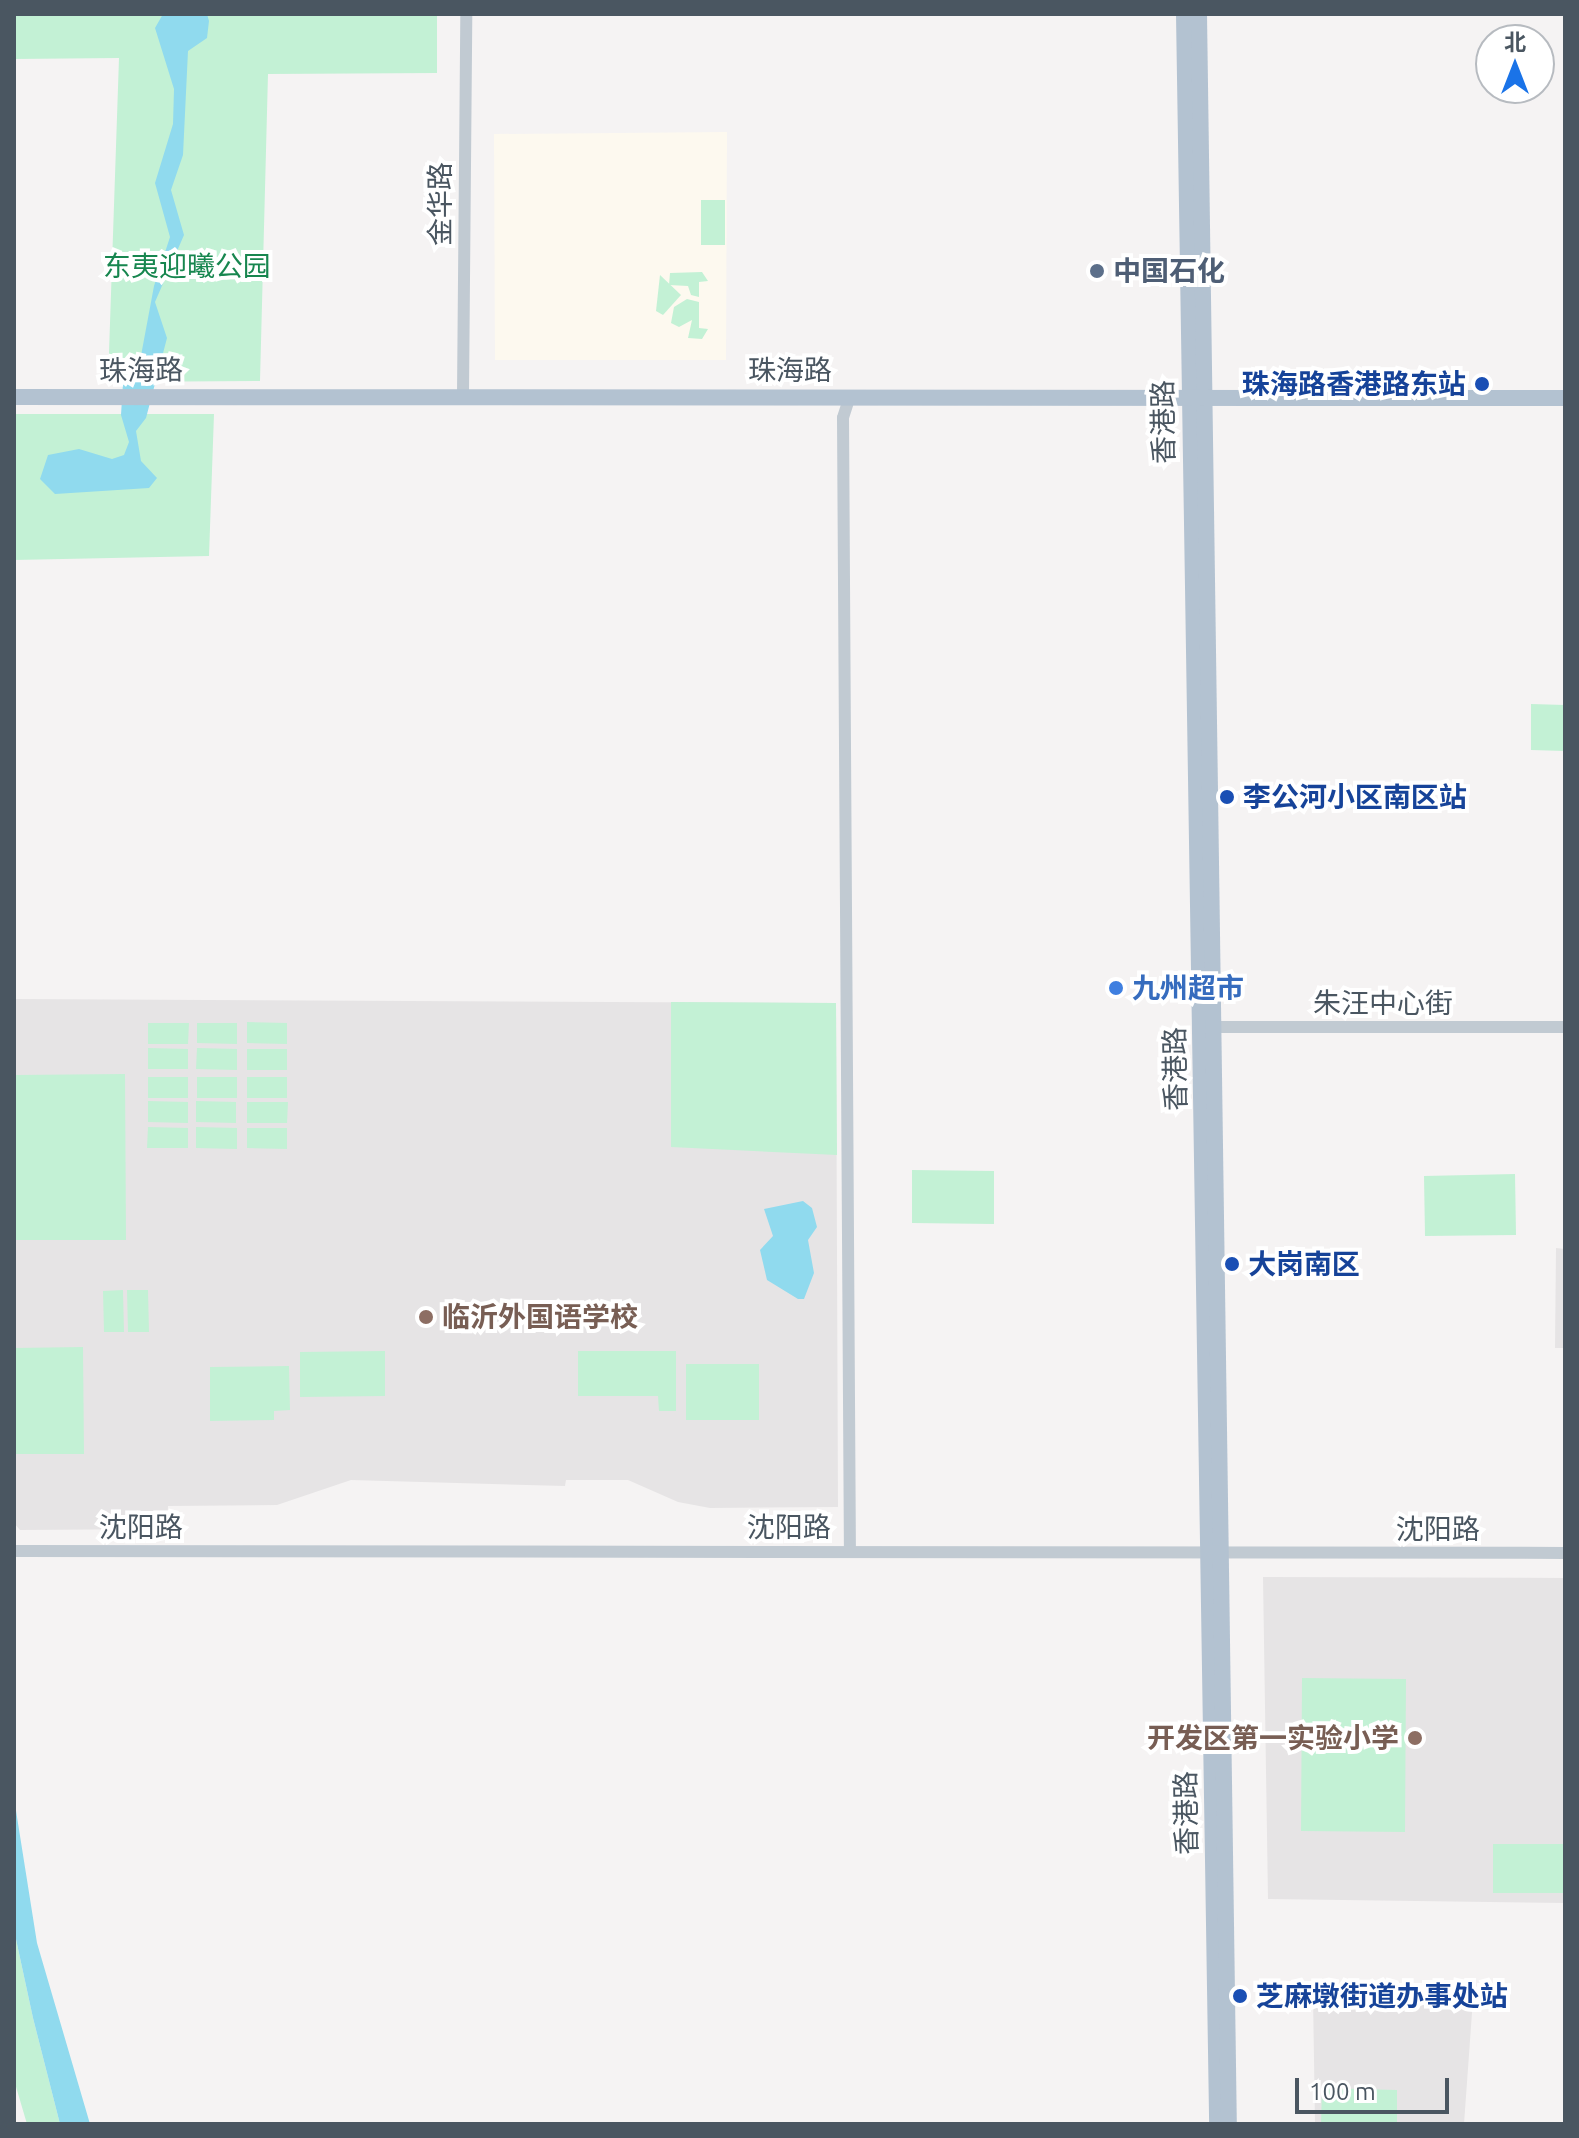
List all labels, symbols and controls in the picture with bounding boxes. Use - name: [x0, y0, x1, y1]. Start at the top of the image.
- north arrow: [1475, 24, 1555, 104]
- text: 北: [1504, 29, 1526, 54]
- street label: 金华路: [423, 162, 457, 246]
- park label: 东夷迎曦公园: [103, 249, 271, 283]
- place label: 中国石化: [1113, 254, 1225, 288]
- marker: 中国石化: [1088, 262, 1106, 280]
- street label: 珠海路: [99, 352, 183, 388]
- street label: 珠海路: [748, 353, 832, 387]
- place label: 珠海路香港路东站: [1242, 367, 1466, 401]
- marker: 珠海路香港路东站: [1473, 375, 1491, 393]
- street label: 香港路: [1145, 380, 1181, 464]
- place label: 李公河小区南区站: [1243, 780, 1467, 814]
- marker: 李公河小区南区站: [1218, 788, 1236, 806]
- place label: 九州超市: [1132, 971, 1244, 1005]
- marker: 九州超市: [1107, 979, 1125, 997]
- street label: 朱汪中心街: [1313, 986, 1453, 1020]
- street label: 香港路: [1157, 1027, 1193, 1111]
- place label: 大岗南区: [1248, 1247, 1360, 1281]
- marker: 大岗南区: [1223, 1255, 1241, 1273]
- place label: 临沂外国语学校: [442, 1300, 638, 1334]
- marker: 临沂外国语学校: [417, 1308, 435, 1326]
- street label: 沈阳路: [99, 1510, 183, 1544]
- street label: 沈阳路: [747, 1510, 831, 1544]
- street label: 沈阳路: [1396, 1512, 1480, 1546]
- place label: 开发区第一实验小学: [1147, 1721, 1399, 1755]
- marker: 开发区第一实验小学: [1406, 1729, 1424, 1747]
- street label: 香港路: [1168, 1771, 1204, 1855]
- place label: 芝麻墩街道办事处站: [1256, 1979, 1508, 2013]
- marker: 芝麻墩街道办事处站: [1231, 1987, 1249, 2005]
- scale bar: [1299, 2062, 1453, 2112]
- text: 100 m: [1309, 2078, 1376, 2105]

